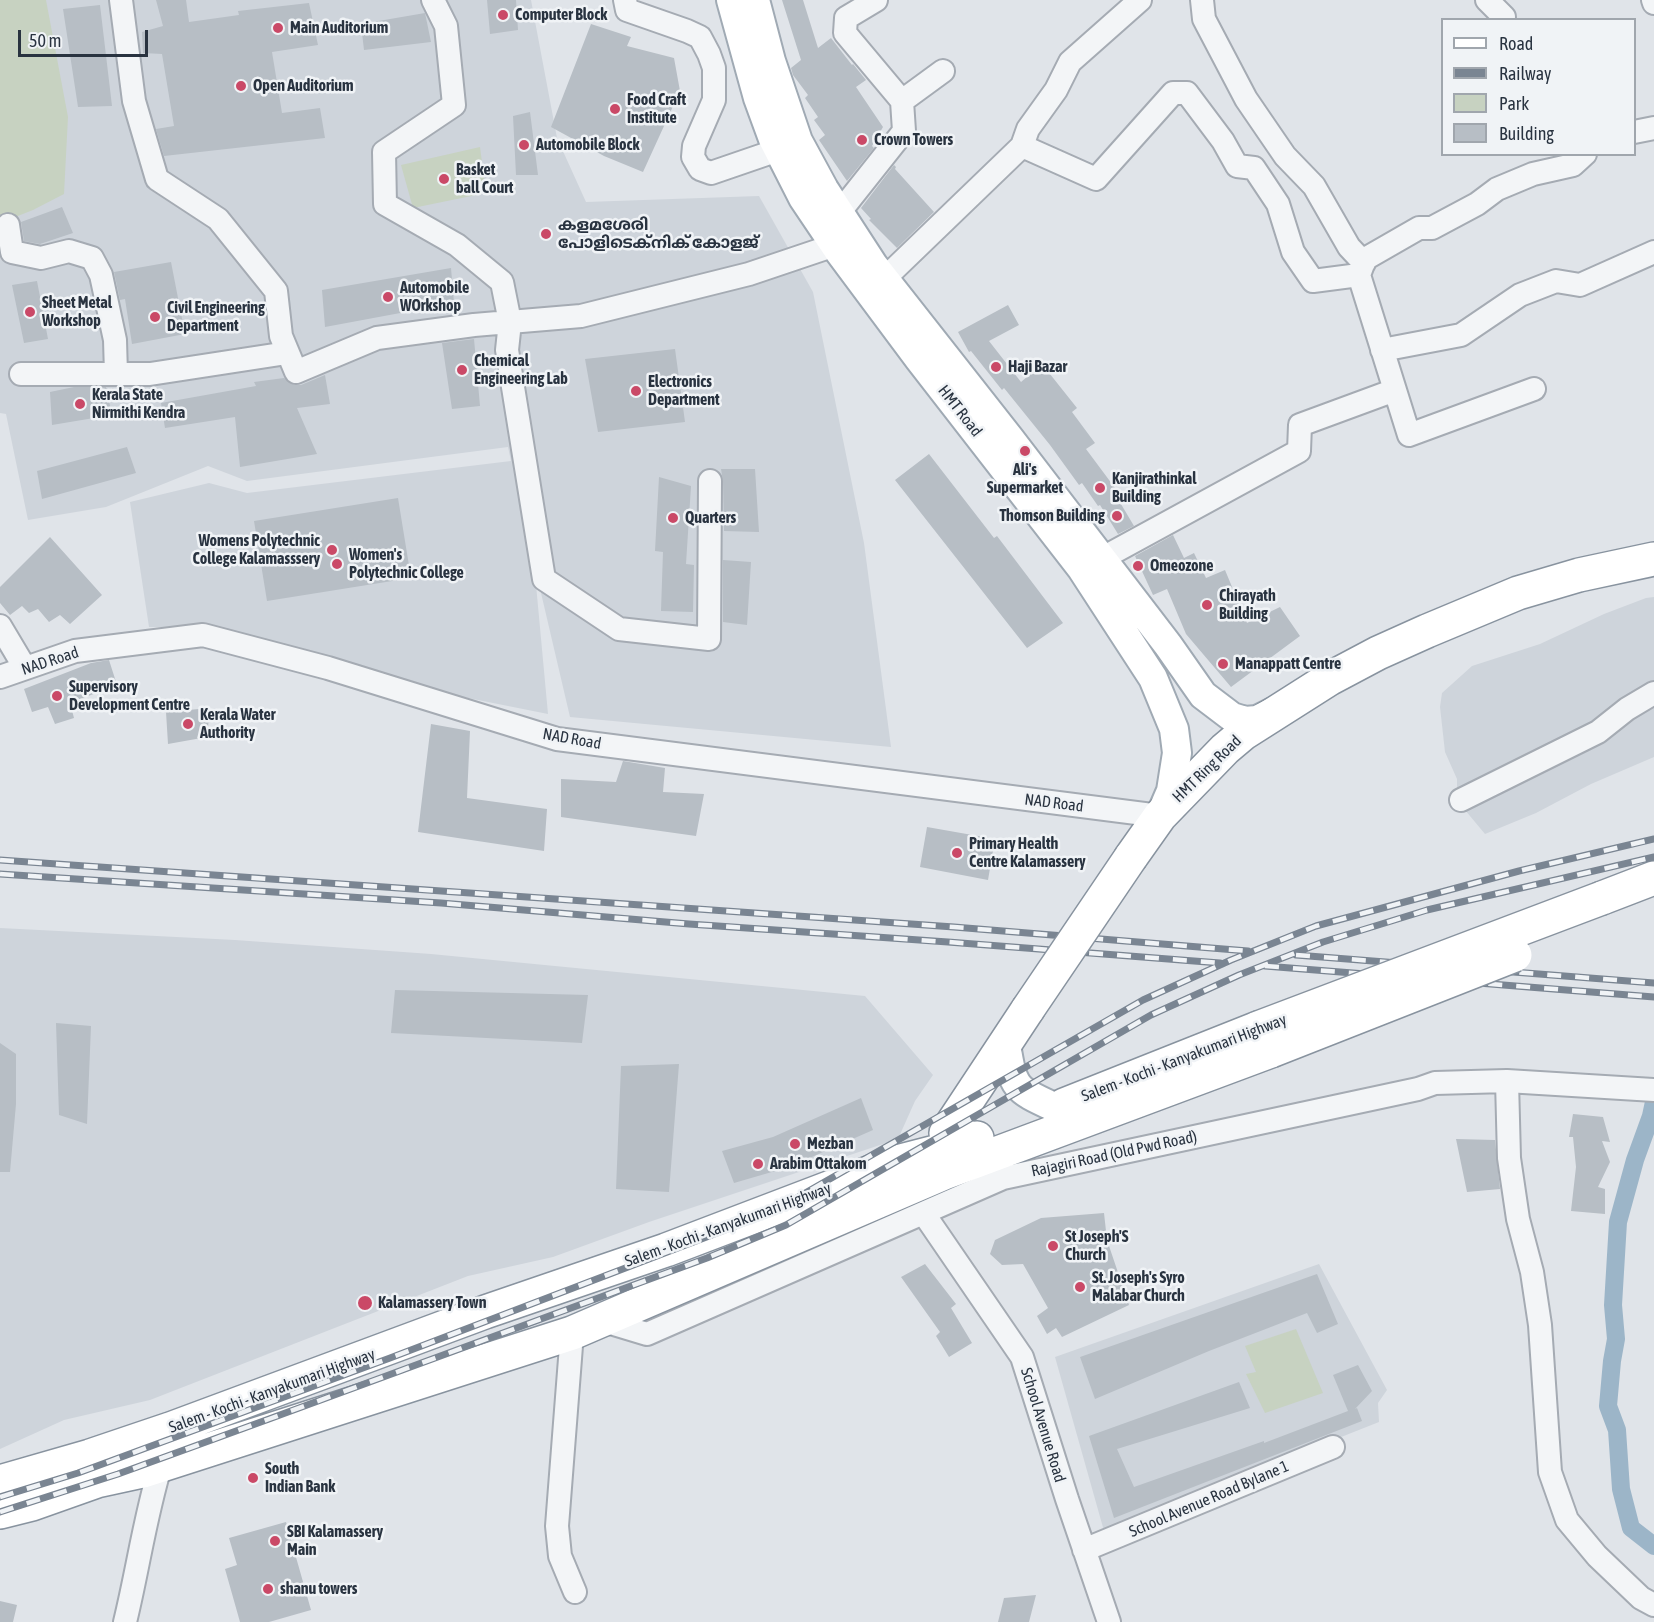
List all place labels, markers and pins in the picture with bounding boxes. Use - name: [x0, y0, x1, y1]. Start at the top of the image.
- place label: Computer Block: [515, 5, 607, 25]
- marker: Computer Block: [496, 8, 510, 22]
- place label: Main Auditorium: [290, 18, 388, 38]
- marker: Main Auditorium: [271, 21, 285, 35]
- place label: Open Auditorium: [253, 76, 354, 96]
- marker: Open Auditorium: [234, 79, 248, 93]
- place label: Food Craft Institute: [627, 90, 686, 128]
- marker: Food Craft Institute: [608, 102, 622, 116]
- place label: Crown Towers: [874, 130, 953, 150]
- marker: Crown Towers: [855, 133, 869, 147]
- place label: Automobile Block: [536, 135, 640, 155]
- marker: Automobile Block: [517, 138, 531, 152]
- place label: Basket ball Court: [456, 160, 513, 198]
- marker: Basket ball Court: [437, 172, 451, 186]
- place label: കളമശേരി പോളിടെക്നിക് കോളജ്: [558, 215, 759, 253]
- marker: കളമശേരി പോളിടെക്നിക് കോളജ്: [539, 227, 553, 241]
- place label: Automobile WOrkshop: [400, 278, 469, 316]
- marker: Automobile WOrkshop: [381, 290, 395, 304]
- place label: Sheet Metal Workshop: [42, 293, 112, 331]
- place label: Civil Engineering Department: [167, 298, 265, 336]
- marker: Sheet Metal Workshop: [23, 305, 37, 319]
- marker: Civil Engineering Department: [148, 310, 162, 324]
- place label: Chemical Engineering Lab: [474, 351, 568, 389]
- place label: Haji Bazar: [1008, 357, 1067, 377]
- marker: Haji Bazar: [989, 360, 1003, 374]
- marker: Chemical Engineering Lab: [455, 363, 469, 377]
- place label: Electronics Department: [648, 372, 720, 410]
- marker: Electronics Department: [629, 384, 643, 398]
- place label: Kerala State Nirmithi Kendra: [92, 385, 185, 423]
- marker: Kerala State Nirmithi Kendra: [73, 397, 87, 411]
- marker: Ali's Supermarket: [1018, 444, 1032, 458]
- place label: Ali's Supermarket: [987, 460, 1063, 498]
- place label: Kanjirathinkal Building: [1112, 469, 1196, 507]
- marker: Kanjirathinkal Building: [1093, 481, 1107, 495]
- place label: Thomson Building: [999, 506, 1105, 526]
- place label: Quarters: [685, 508, 736, 528]
- marker: Thomson Building: [1110, 509, 1124, 523]
- marker: Quarters: [666, 511, 680, 525]
- place label: Womens Polytechnic College Kalamasssery: [193, 531, 320, 569]
- marker: Womens Polytechnic College Kalamasssery: [325, 543, 339, 557]
- place label: Women's Polytechnic College: [349, 545, 464, 583]
- place label: Omeozone: [1150, 556, 1214, 576]
- marker: Women's Polytechnic College: [330, 557, 344, 571]
- marker: Omeozone: [1131, 559, 1145, 573]
- place label: Chirayath Building: [1219, 586, 1276, 624]
- marker: Chirayath Building: [1200, 598, 1214, 612]
- place label: Manappatt Centre: [1235, 654, 1341, 674]
- marker: Manappatt Centre: [1216, 657, 1230, 671]
- place label: Supervisory Development Centre: [69, 677, 190, 715]
- marker: Supervisory Development Centre: [50, 689, 64, 703]
- place label: Kerala Water Authority: [200, 705, 275, 743]
- marker: Kerala Water Authority: [181, 717, 195, 731]
- place label: Primary Health Centre Kalamassery: [969, 834, 1085, 872]
- marker: Primary Health Centre Kalamassery: [950, 846, 964, 860]
- place label: Mezban: [807, 1134, 854, 1154]
- marker: Mezban: [788, 1137, 802, 1151]
- place label: Arabim Ottakom: [770, 1154, 866, 1174]
- marker: Arabim Ottakom: [751, 1157, 765, 1171]
- place label: St Joseph'S Church: [1065, 1227, 1128, 1265]
- marker: St Joseph'S Church: [1046, 1239, 1060, 1253]
- place label: St. Joseph's Syro Malabar Church: [1092, 1268, 1185, 1306]
- marker: St. Joseph's Syro Malabar Church: [1073, 1280, 1087, 1294]
- place label: Kalamassery Town: [378, 1293, 486, 1313]
- marker: Kalamassery Town: [356, 1294, 374, 1312]
- place label: South Indian Bank: [265, 1459, 335, 1497]
- marker: South Indian Bank: [246, 1471, 260, 1485]
- place label: SBI Kalamassery Main: [287, 1522, 383, 1560]
- marker: SBI Kalamassery Main: [268, 1534, 282, 1548]
- place label: shanu towers: [280, 1579, 357, 1599]
- marker: shanu towers: [261, 1582, 275, 1596]

